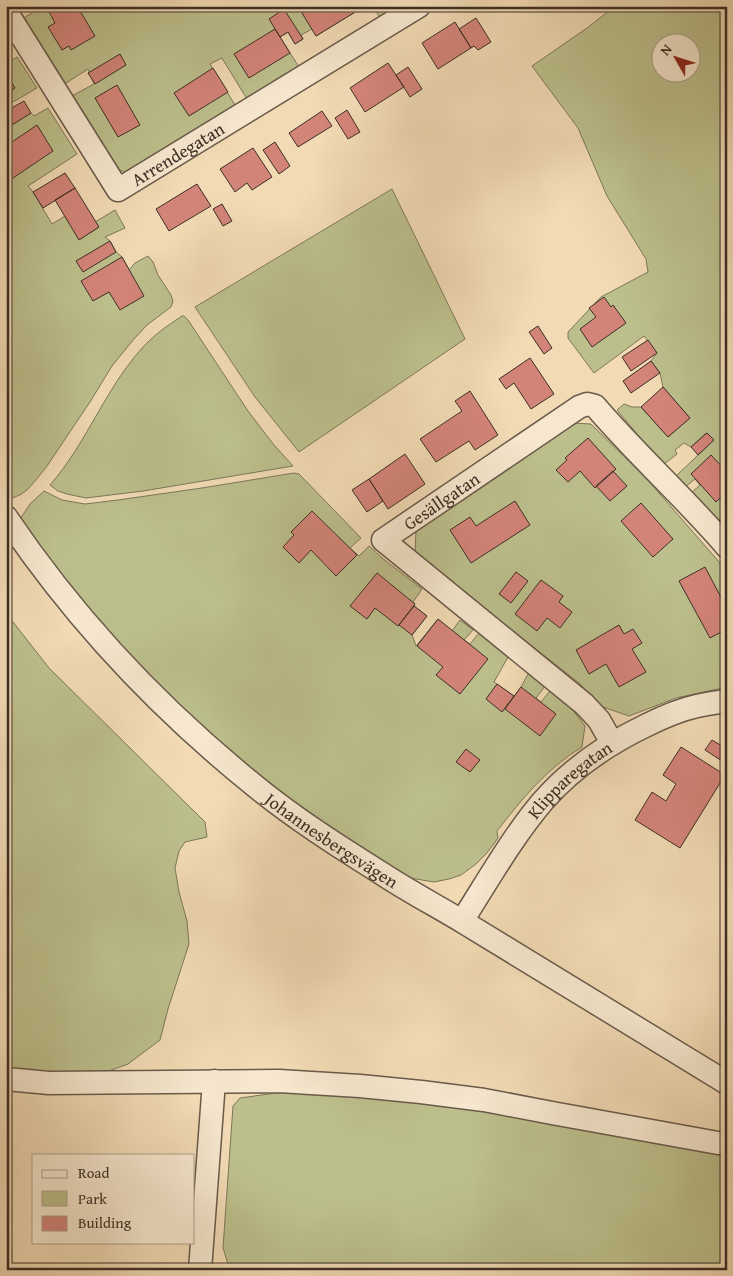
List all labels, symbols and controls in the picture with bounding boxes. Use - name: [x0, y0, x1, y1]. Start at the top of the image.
- north arrow: [650, 32, 700, 82]
- text: N: [655, 39, 677, 60]
- street label: Arrendegatan: [126, 115, 229, 192]
- street label: Gesällgatan: [397, 465, 485, 536]
- street label: Klipparegatan: [520, 734, 617, 824]
- street label: Johannesbergsvägen: [258, 784, 404, 895]
- legend: [32, 1154, 195, 1244]
- text: Road: [78, 1162, 109, 1183]
- text: Park: [78, 1188, 107, 1209]
- text: Building: [78, 1212, 132, 1233]

